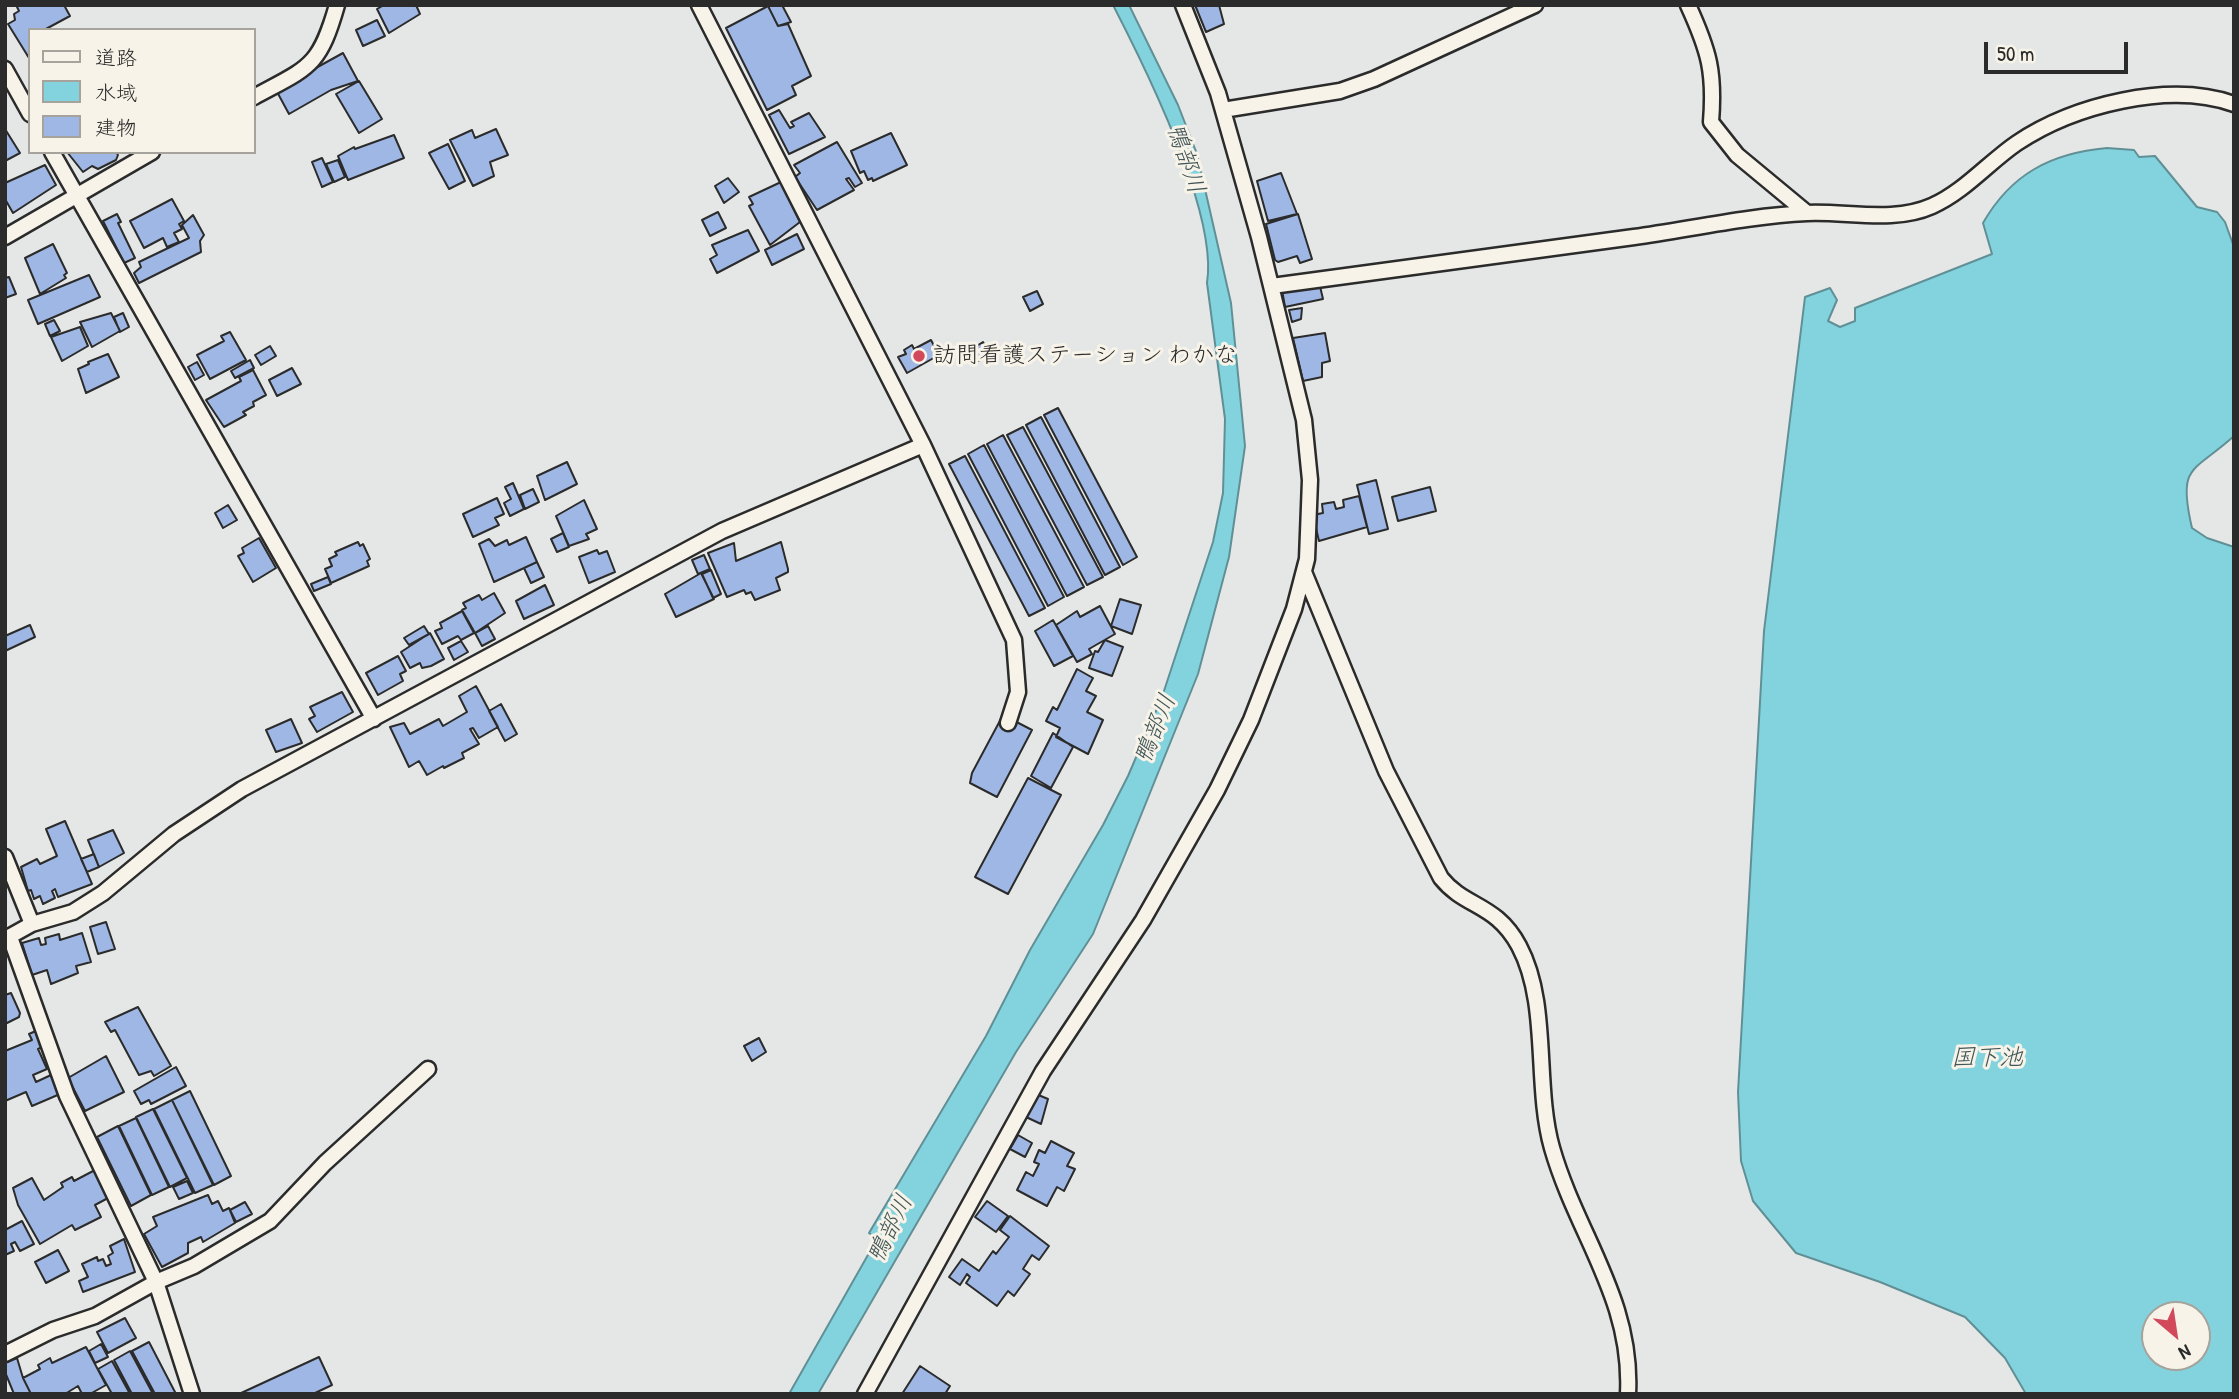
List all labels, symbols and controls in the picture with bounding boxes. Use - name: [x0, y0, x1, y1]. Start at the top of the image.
- legend: [28, 28, 256, 154]
- scale bar: [1987, 28, 2130, 72]
- text: 50 m: [1997, 39, 2034, 68]
- text: 道路: [95, 43, 137, 72]
- text: 水域: [95, 78, 137, 107]
- text: 建物: [95, 113, 137, 142]
- water label: 鴨部川: [1160, 120, 1210, 198]
- place label: 訪問看護ステーション わかな: [933, 342, 1237, 370]
- marker: 訪問看護ステーション わかな: [911, 348, 927, 364]
- water label: 鴨部川: [1129, 690, 1183, 768]
- water label: 国下池: [1951, 1045, 2023, 1073]
- water label: 鴨部川: [862, 1190, 920, 1268]
- north arrow: [2141, 1301, 2211, 1371]
- text: N: [2174, 1339, 2196, 1366]

